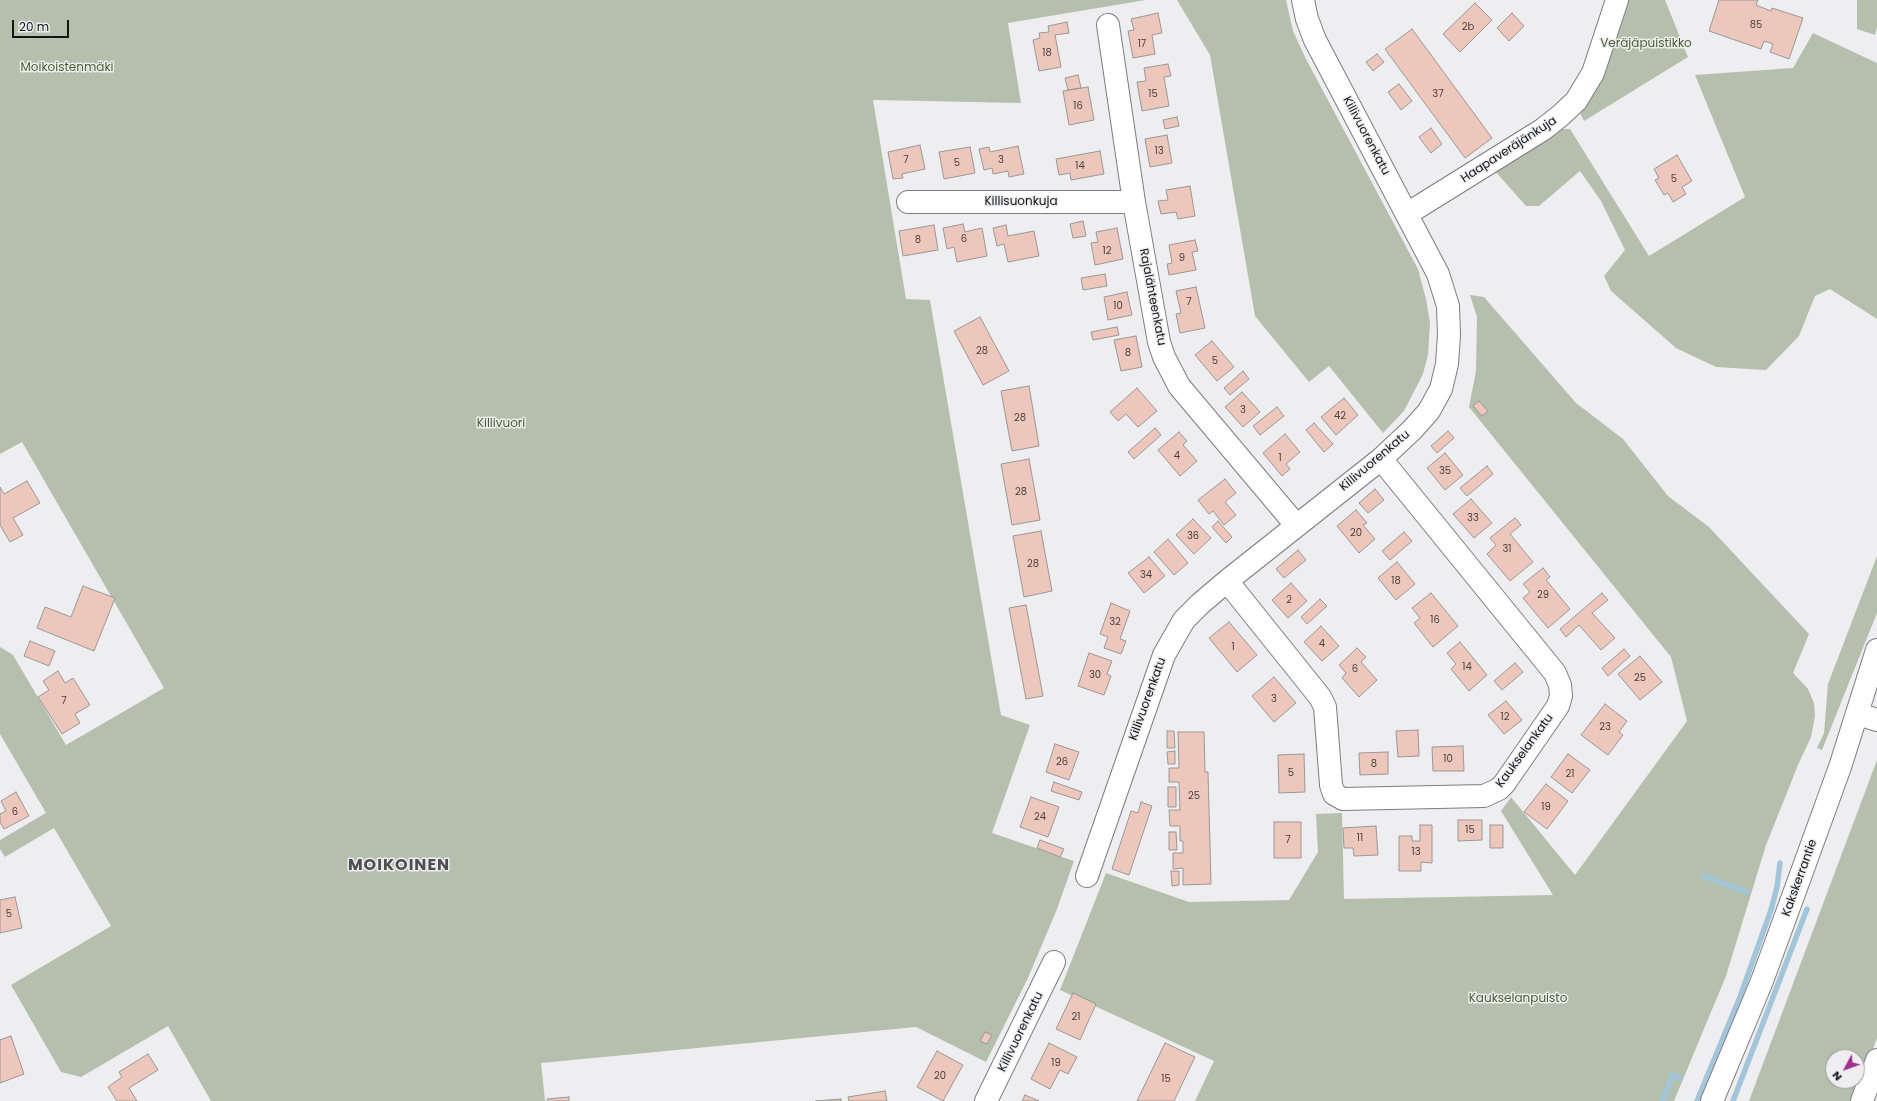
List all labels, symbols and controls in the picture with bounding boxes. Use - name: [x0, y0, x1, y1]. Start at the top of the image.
- scale bar: [14, 12, 71, 38]
- text: 20 m: [19, 18, 49, 35]
- house number: 85: [1750, 19, 1762, 31]
- house number: 2b: [1462, 21, 1474, 33]
- park label: Veräjäpuistikko: [1600, 37, 1692, 51]
- house number: 17: [1138, 38, 1146, 50]
- house number: 18: [1042, 47, 1052, 59]
- park label: Moikoistenmäki: [20, 61, 114, 75]
- house number: 15: [1148, 88, 1158, 100]
- house number: 37: [1432, 88, 1444, 100]
- street label: Killivuorenkatu: [1339, 94, 1393, 178]
- house number: 16: [1073, 100, 1083, 112]
- street label: Haapaveräjänkuja: [1458, 114, 1560, 186]
- house number: 13: [1154, 145, 1164, 157]
- house number: 7: [903, 154, 909, 166]
- house number: 3: [998, 154, 1004, 166]
- house number: 5: [954, 157, 960, 169]
- house number: 14: [1075, 160, 1085, 172]
- house number: 5: [1671, 173, 1677, 185]
- street label: Killisuonkuja: [984, 195, 1058, 209]
- house number: 6: [961, 233, 967, 245]
- house number: 8: [915, 234, 921, 246]
- house number: 12: [1103, 245, 1111, 257]
- street label: Rajalähteenkatu: [1136, 247, 1168, 347]
- house number: 9: [1179, 252, 1185, 264]
- house number: 7: [1186, 296, 1192, 308]
- house number: 10: [1113, 300, 1123, 312]
- house number: 28: [976, 345, 988, 357]
- house number: 8: [1125, 347, 1131, 359]
- house number: 5: [1212, 355, 1218, 367]
- house number: 3: [1240, 404, 1246, 416]
- house number: 42: [1334, 410, 1346, 422]
- house number: 28: [1014, 412, 1026, 424]
- park label: Killivuori: [477, 417, 525, 431]
- street label: Killivuorenkatu: [1337, 428, 1413, 494]
- house number: 4: [1174, 450, 1180, 462]
- house number: 1: [1278, 452, 1282, 464]
- house number: 35: [1439, 465, 1451, 477]
- house number: 28: [1015, 486, 1027, 498]
- house number: 33: [1467, 512, 1479, 524]
- house number: 20: [1350, 527, 1362, 539]
- house number: 36: [1187, 530, 1199, 542]
- house number: 31: [1502, 543, 1512, 555]
- house number: 28: [1027, 558, 1039, 570]
- house number: 34: [1140, 569, 1152, 581]
- house number: 18: [1391, 575, 1401, 587]
- house number: 29: [1537, 589, 1549, 601]
- house number: 2: [1286, 594, 1292, 606]
- house number: 16: [1430, 614, 1440, 626]
- house number: 32: [1109, 616, 1121, 628]
- house number: 4: [1319, 638, 1325, 650]
- house number: 1: [1231, 641, 1235, 653]
- street label: Killivuorenkatu: [1126, 656, 1170, 742]
- house number: 14: [1462, 661, 1472, 673]
- house number: 6: [1352, 663, 1358, 675]
- house number: 30: [1089, 669, 1101, 681]
- house number: 25: [1634, 672, 1646, 684]
- house number: 3: [1271, 693, 1277, 705]
- house number: 7: [61, 695, 67, 707]
- street label: Kaukselankatu: [1493, 711, 1557, 791]
- house number: 12: [1501, 711, 1509, 723]
- house number: 23: [1599, 721, 1611, 733]
- house number: 10: [1443, 753, 1453, 765]
- house number: 26: [1056, 756, 1068, 768]
- house number: 8: [1371, 758, 1377, 770]
- house number: 5: [1288, 767, 1294, 779]
- house number: 21: [1566, 768, 1574, 780]
- house number: 25: [1188, 790, 1200, 802]
- house number: 19: [1541, 801, 1551, 813]
- house number: 6: [12, 806, 18, 818]
- house number: 24: [1034, 811, 1046, 823]
- house number: 15: [1465, 824, 1475, 836]
- house number: 11: [1357, 832, 1363, 844]
- house number: 7: [1285, 834, 1291, 846]
- street label: Kakskerrantie: [1779, 838, 1821, 918]
- house number: 13: [1411, 846, 1421, 858]
- district label: MOIKOINEN: [348, 856, 450, 876]
- house number: 5: [6, 908, 12, 920]
- street label: Killivuorenkatu: [995, 990, 1047, 1074]
- park label: Kaukselanpuisto: [1469, 992, 1567, 1006]
- house number: 21: [1072, 1011, 1080, 1023]
- north arrow: [1825, 1049, 1865, 1089]
- house number: 19: [1051, 1057, 1061, 1069]
- text: N: [1828, 1068, 1845, 1085]
- house number: 20: [934, 1070, 946, 1082]
- house number: 15: [1161, 1073, 1171, 1085]

